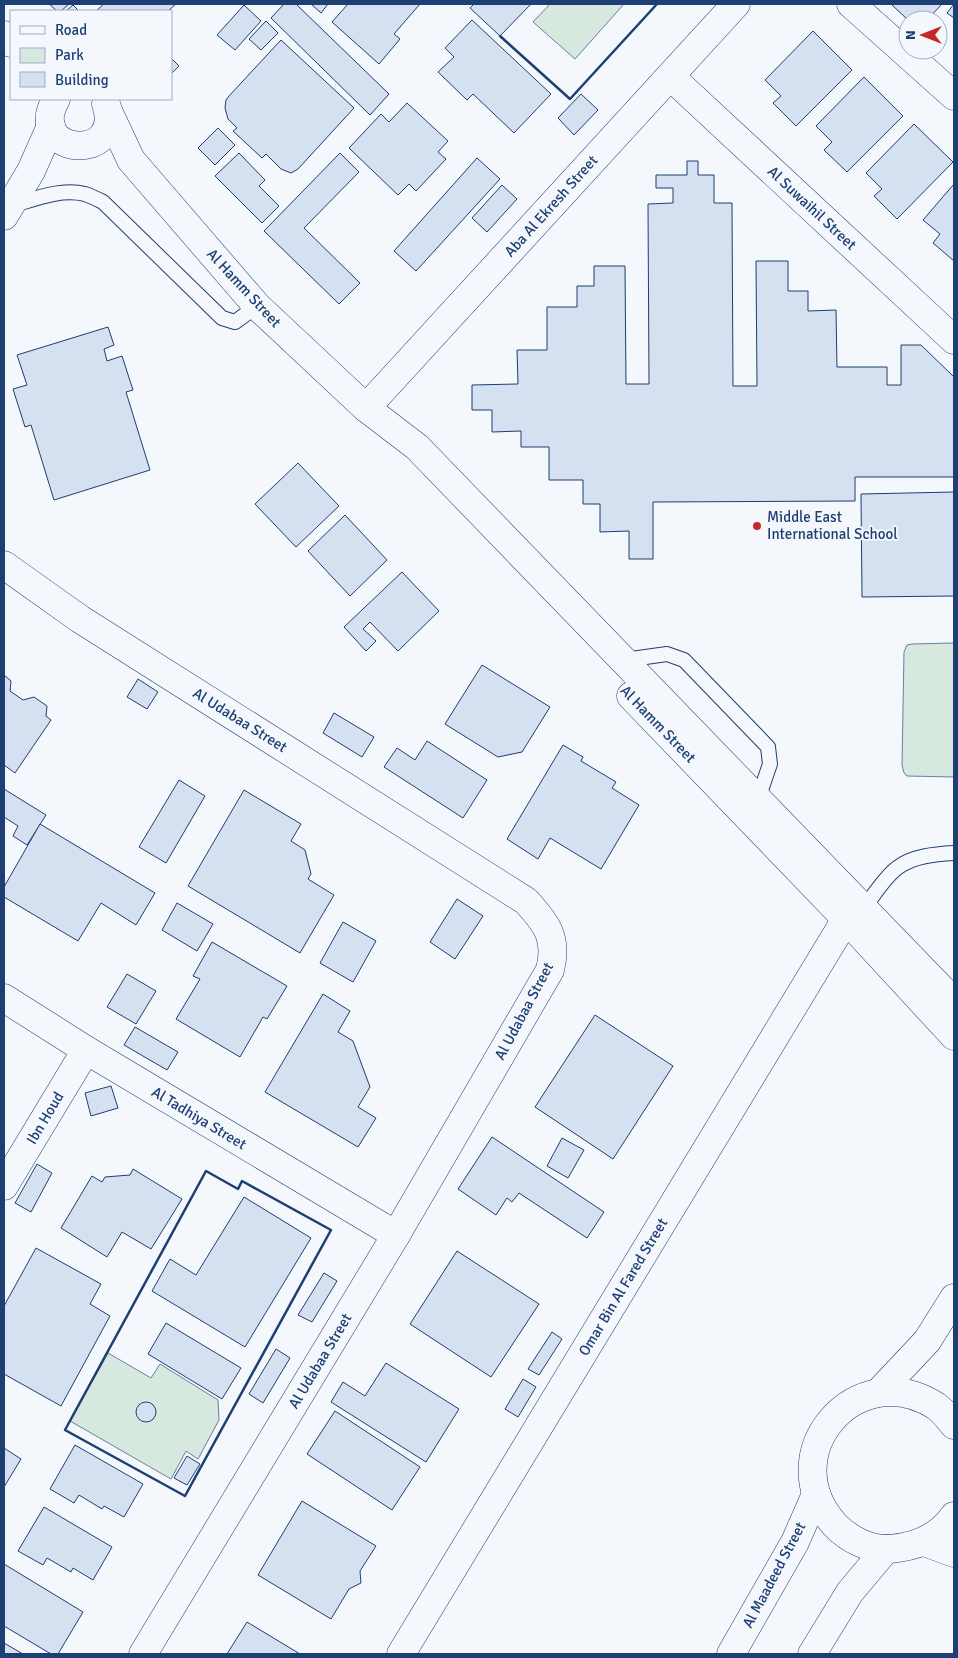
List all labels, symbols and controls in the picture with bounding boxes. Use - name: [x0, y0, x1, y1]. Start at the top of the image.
- legend: [10, 10, 172, 100]
- north arrow: [898, 10, 948, 60]
- text: Road: [55, 21, 87, 39]
- text: N: [902, 30, 919, 40]
- text: Park: [55, 46, 84, 64]
- text: Building: [55, 71, 109, 89]
- street label: Aba Al Ekresh Street: [501, 151, 601, 261]
- street label: Al Suwaihil Street: [764, 162, 860, 254]
- street label: Al Hamm Street: [203, 245, 285, 331]
- place label: Middle East International School: [767, 508, 898, 543]
- marker: Middle East International School: [751, 520, 763, 532]
- street label: Al Hamm Street: [617, 682, 699, 766]
- street label: Al Udabaa Street: [190, 684, 290, 756]
- street label: Al Udabaa Street: [491, 959, 557, 1063]
- street label: Al Tadhiya Street: [148, 1083, 250, 1153]
- street label: Ibn Houd: [22, 1089, 68, 1147]
- street label: Omar Bin Al Fared Street: [575, 1215, 671, 1359]
- street label: Al Udabaa Street: [285, 1310, 355, 1412]
- street label: Al Maadeed Street: [739, 1519, 809, 1631]

